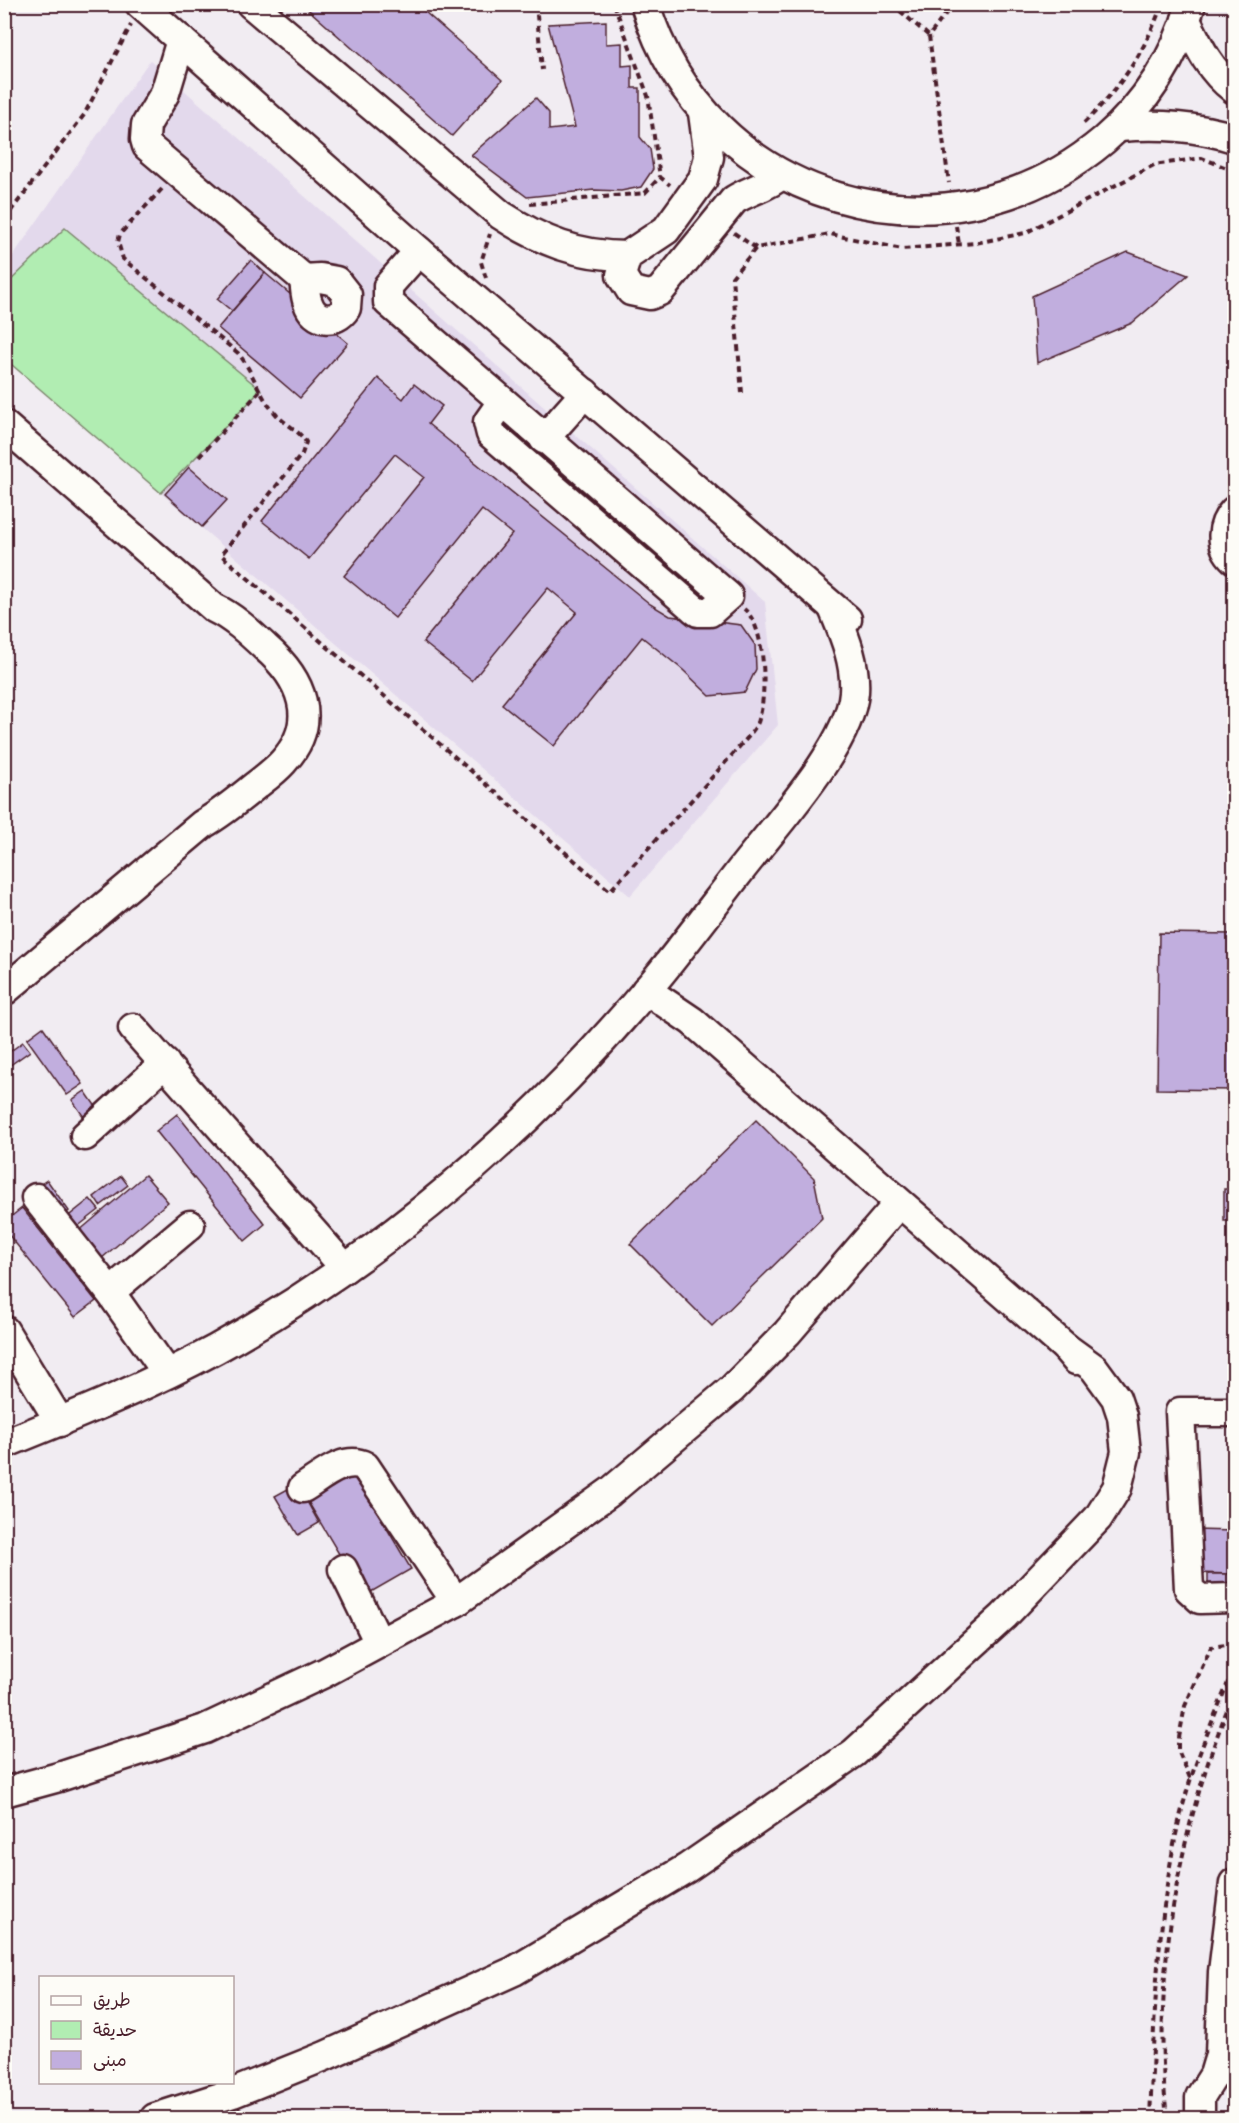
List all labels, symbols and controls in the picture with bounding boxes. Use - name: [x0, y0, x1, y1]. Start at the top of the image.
- legend: [39, 1976, 234, 2084]
- text: طريق: [93, 1988, 131, 2011]
- text: حديقة: [93, 2018, 137, 2041]
- text: مبنى: [93, 2048, 127, 2071]

